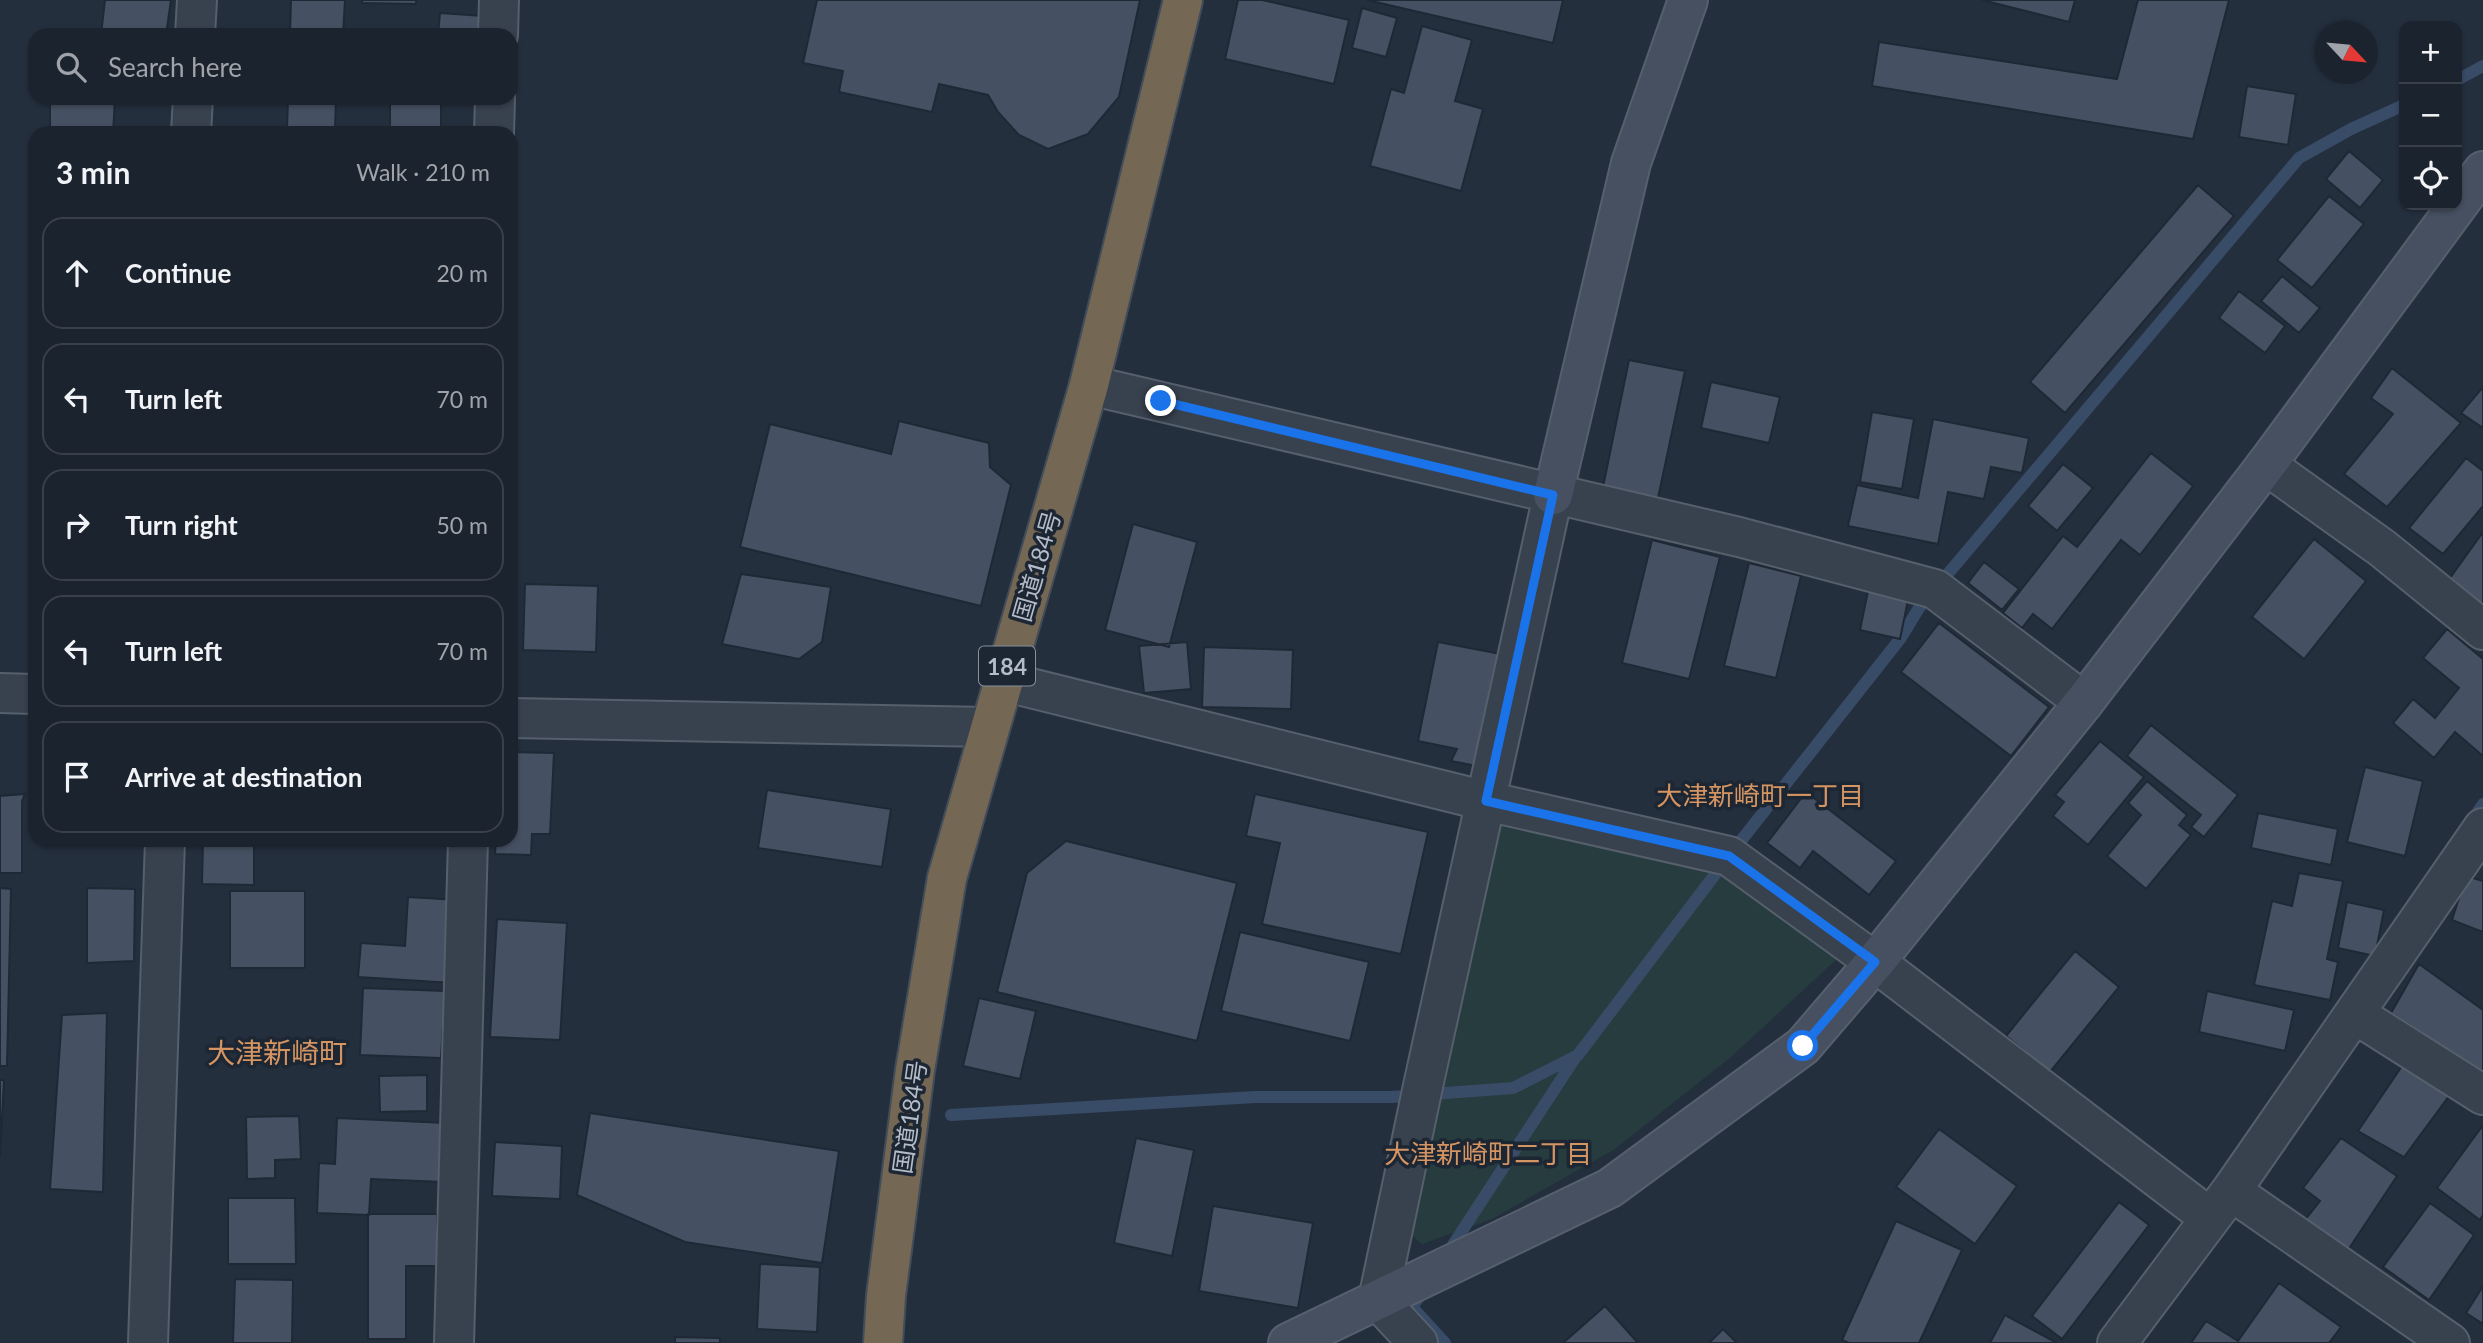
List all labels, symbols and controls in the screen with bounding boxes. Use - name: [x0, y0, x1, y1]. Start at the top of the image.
- north arrow: [2315, 21, 2378, 84]
- map controls: [2399, 21, 2462, 210]
- button: +: [2399, 21, 2462, 84]
- search box: [28, 28, 518, 105]
- icon: search: [52, 48, 90, 86]
- text: Search here: [108, 51, 242, 83]
- button: −: [2399, 84, 2462, 147]
- button: locate: [2399, 147, 2462, 210]
- text: 3 min: [56, 154, 130, 190]
- text: Walk · 210 m: [356, 158, 490, 186]
- icon: ahead: [58, 254, 96, 292]
- text: Continue: [125, 257, 231, 289]
- text: 20 m: [437, 259, 488, 287]
- icon: left: [58, 380, 96, 418]
- text: Turn left: [125, 383, 222, 415]
- text: 70 m: [437, 385, 488, 413]
- route end: [1145, 385, 1176, 416]
- icon: right: [58, 506, 96, 544]
- street label: 国道184号: [1006, 507, 1066, 625]
- text: Turn right: [125, 509, 238, 541]
- text: 50 m: [437, 511, 488, 539]
- icon: left: [58, 632, 96, 670]
- text: Turn left: [125, 635, 222, 667]
- text: 70 m: [437, 637, 488, 665]
- road number: 184: [979, 646, 1035, 686]
- icon: arrive: [58, 758, 96, 796]
- text: Arrive at destination: [125, 761, 362, 793]
- district label: 大津新崎町一丁目: [1656, 779, 1864, 811]
- route start: [1787, 1030, 1818, 1061]
- district label: 大津新崎町: [207, 1035, 347, 1069]
- street label: 国道184号: [887, 1059, 931, 1175]
- district label: 大津新崎町二丁目: [1384, 1137, 1592, 1169]

